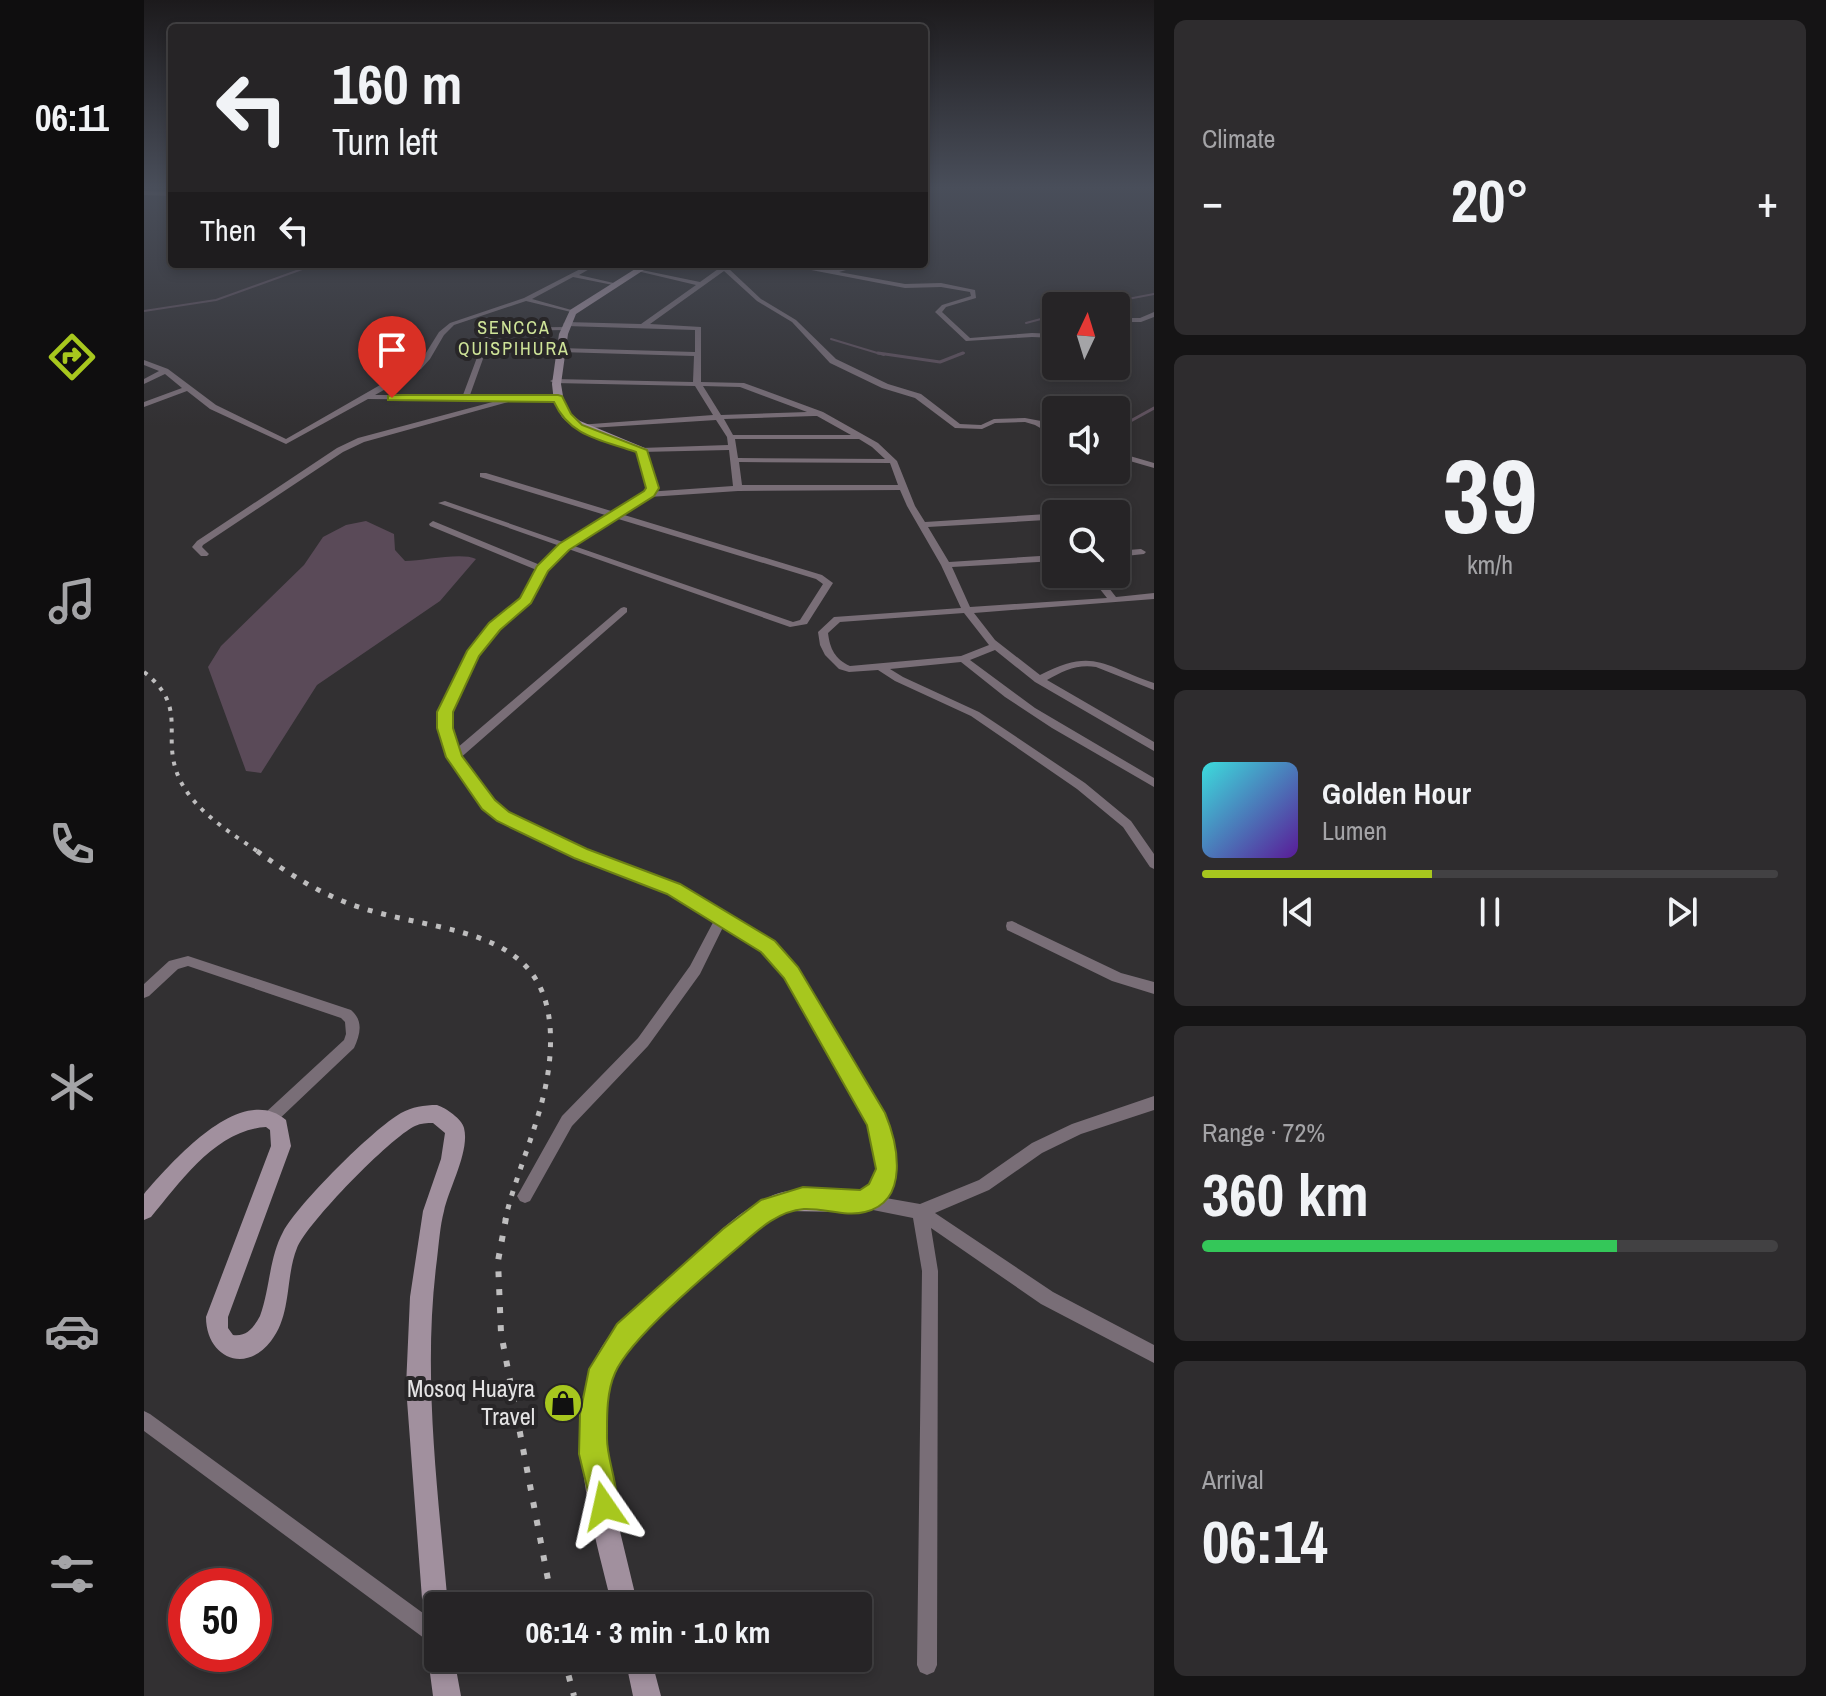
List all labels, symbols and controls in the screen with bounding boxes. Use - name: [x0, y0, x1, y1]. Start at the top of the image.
- text: 160 m: [332, 46, 462, 121]
- icon: left: [200, 56, 304, 160]
- text: 06:11: [35, 94, 109, 142]
- text: Turn left: [332, 118, 438, 166]
- text: Climate: [1202, 121, 1275, 156]
- text: 20°: [1451, 160, 1529, 241]
- text: −: [1202, 171, 1223, 231]
- text: +: [1757, 171, 1778, 231]
- icon: left: [272, 208, 316, 252]
- text: Then: [200, 210, 256, 250]
- north arrow: [1042, 292, 1130, 380]
- map controls: [1042, 292, 1130, 588]
- district label: SENCCA QUISPIHURA: [458, 315, 570, 361]
- pin: [358, 316, 426, 398]
- icon: arrive: [370, 328, 414, 372]
- icon: directions: [44, 329, 100, 385]
- button: sound: [1042, 396, 1130, 484]
- text: 39: [1443, 425, 1537, 565]
- button: search: [1042, 500, 1130, 588]
- text: km/h: [1467, 547, 1513, 582]
- icon: music: [44, 573, 100, 629]
- text: Golden Hour: [1322, 773, 1471, 813]
- text: Lumen: [1322, 813, 1387, 848]
- icon: phone: [44, 816, 100, 872]
- icon: previous: [1276, 890, 1320, 934]
- icon: pause: [1468, 890, 1512, 934]
- icon: next: [1660, 890, 1704, 934]
- icon: climate: [44, 1059, 100, 1115]
- text: Range · 72%: [1202, 1115, 1325, 1150]
- text: 360 km: [1202, 1154, 1369, 1235]
- icon: car: [44, 1303, 100, 1359]
- place label: Mosoq Huayra Travel: [407, 1372, 535, 1432]
- shop icon: Mosoq Huayra Travel: [542, 1382, 584, 1424]
- text: Arrival: [1202, 1462, 1264, 1497]
- position arrow: [562, 1464, 646, 1548]
- text: 06:14: [1202, 1501, 1328, 1582]
- icon: filters: [44, 1546, 100, 1602]
- speed limit sign: 50: [168, 1568, 272, 1672]
- text: 06:14 · 3 min · 1.0 km: [526, 1612, 770, 1652]

